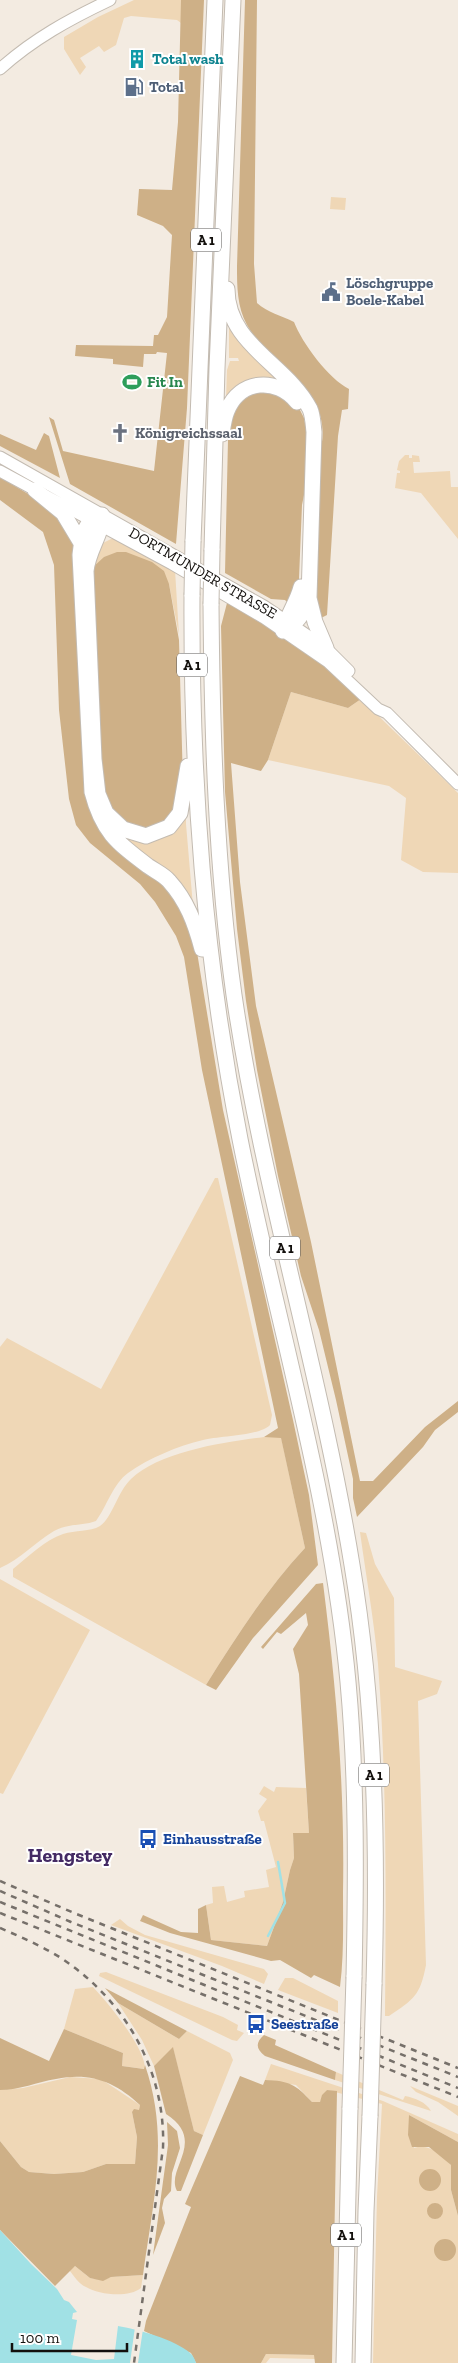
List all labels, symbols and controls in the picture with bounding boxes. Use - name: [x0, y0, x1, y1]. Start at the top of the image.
- building icon: Total wash: [126, 48, 148, 70]
- place label: Total wash: [152, 50, 224, 68]
- fuel station icon: Total: [123, 76, 145, 98]
- place label: Total: [149, 78, 184, 96]
- road number: A 1: [191, 228, 221, 252]
- place label: Löschgruppe Boele-Kabel: [346, 274, 433, 309]
- public building icon: Löschgruppe Boele-Kabel: [320, 281, 342, 303]
- sports icon: Fit In: [121, 371, 143, 393]
- place label: Fit In: [147, 373, 183, 391]
- church icon: Königreichssaal: [109, 422, 131, 444]
- place label: Königreichssaal: [135, 424, 242, 442]
- street label: DORTMUNDER STRASSE: [126, 523, 280, 623]
- road number: A 1: [177, 654, 207, 676]
- road number: A 1: [270, 1236, 300, 1260]
- road number: A 1: [359, 1764, 389, 1786]
- bus stop icon: Einhausstraße: [137, 1828, 159, 1850]
- place label: Einhausstraße: [163, 1830, 262, 1848]
- district label: Hengstey: [28, 1843, 113, 1867]
- bus stop icon: Seestraße: [245, 2013, 267, 2035]
- place label: Seestraße: [271, 2015, 338, 2033]
- road number: A 1: [331, 2224, 361, 2246]
- scale bar: [12, 2320, 128, 2352]
- text: 100 m: [20, 2329, 59, 2347]

